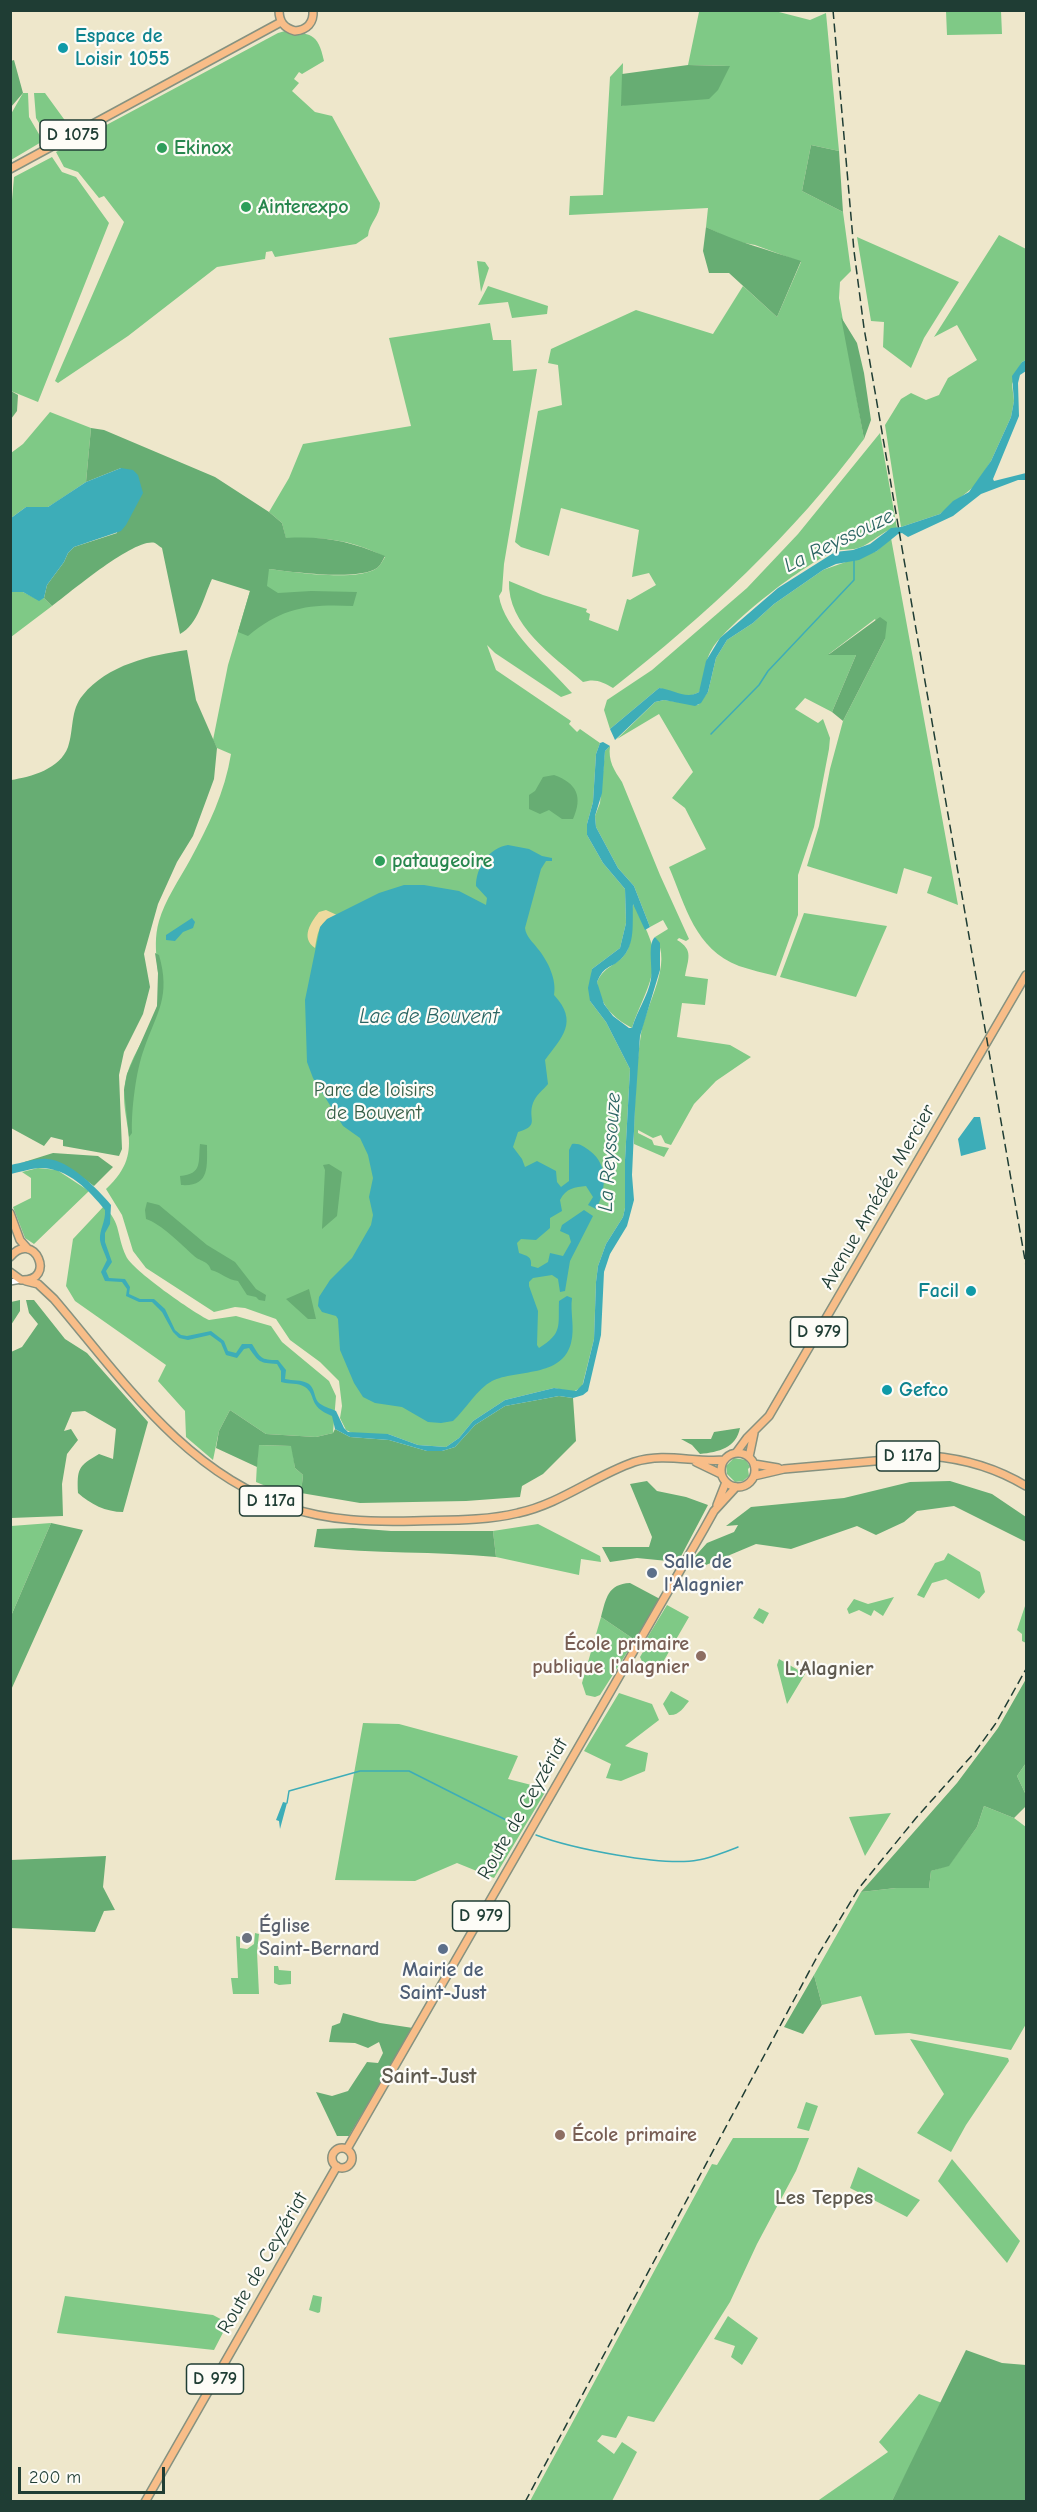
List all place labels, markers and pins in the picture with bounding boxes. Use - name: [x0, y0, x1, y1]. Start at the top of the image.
- place label: Espace de Loisir 1055: [75, 24, 170, 71]
- marker: Espace de Loisir 1055: [56, 41, 70, 55]
- place label: Ekinox: [174, 136, 231, 160]
- marker: Ekinox: [155, 141, 169, 155]
- place label: Ainterexpo: [258, 195, 348, 219]
- marker: Ainterexpo: [239, 200, 253, 214]
- place label: pataugeoire: [392, 849, 492, 873]
- marker: pataugeoire: [373, 854, 387, 868]
- place label: Facil: [918, 1279, 959, 1303]
- marker: Facil: [964, 1284, 978, 1298]
- place label: Gefco: [899, 1378, 948, 1402]
- marker: Gefco: [880, 1383, 894, 1397]
- place label: Salle de l'Alagnier: [664, 1550, 743, 1597]
- marker: Salle de l'Alagnier: [645, 1566, 659, 1580]
- place label: École primaire publique l'alagnier: [532, 1632, 689, 1679]
- marker: École primaire publique l'alagnier: [694, 1649, 708, 1663]
- place label: Église Saint-Bernard: [259, 1914, 380, 1961]
- marker: Église Saint-Bernard: [240, 1931, 254, 1945]
- marker: Mairie de Saint-Just: [436, 1942, 450, 1956]
- place label: Mairie de Saint-Just: [400, 1958, 486, 2005]
- place label: École primaire: [572, 2123, 697, 2147]
- marker: École primaire: [553, 2128, 567, 2142]

